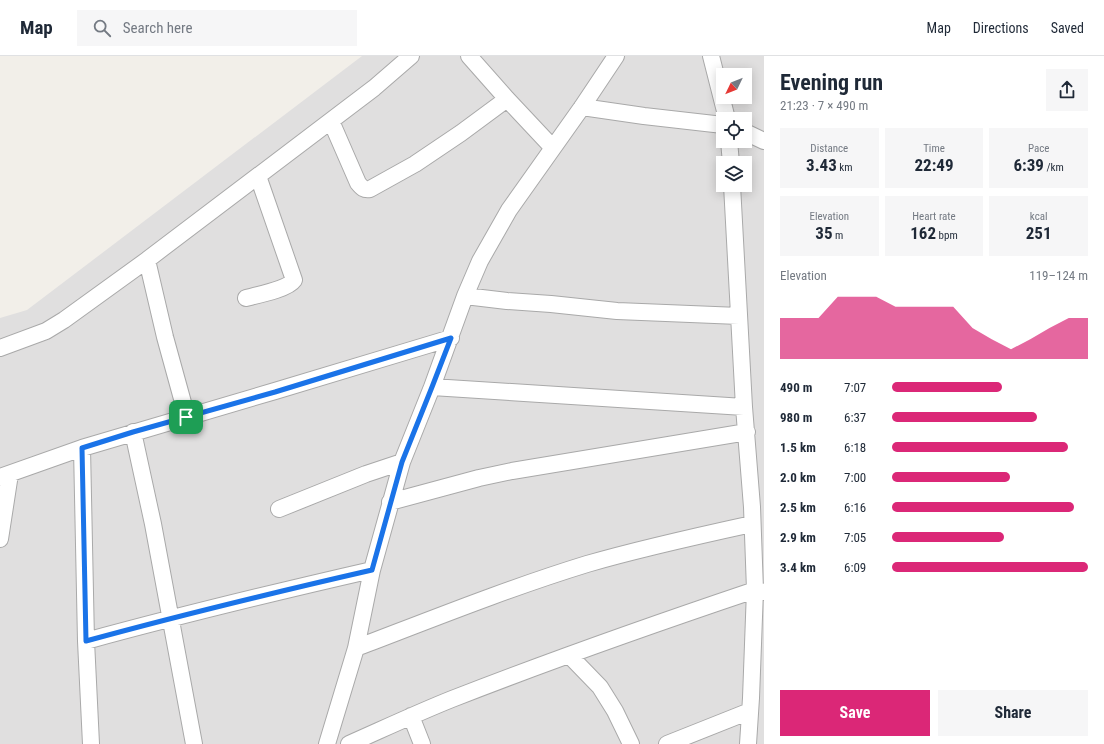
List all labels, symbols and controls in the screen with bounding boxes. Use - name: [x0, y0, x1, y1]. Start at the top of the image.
- search box: [77, 10, 357, 46]
- text: Map: [20, 16, 53, 39]
- icon: search: [91, 17, 113, 39]
- text: Search here: [123, 19, 193, 37]
- text: Map: [927, 20, 951, 36]
- text: Directions: [973, 20, 1029, 36]
- text: Saved: [1051, 20, 1084, 36]
- north arrow: [716, 68, 752, 104]
- map controls: [716, 68, 752, 192]
- button: share: [1046, 69, 1088, 111]
- text: Evening run: [780, 70, 883, 95]
- text: 21:23 · 7 × 490 m: [780, 98, 868, 113]
- button: locate: [716, 112, 752, 148]
- text: Distance: [810, 142, 848, 155]
- text: Time: [923, 142, 945, 155]
- text: Pace: [1028, 142, 1049, 155]
- text: 3.43: [806, 155, 837, 175]
- text: 22:49: [914, 155, 954, 175]
- text: 6:39: [1014, 155, 1044, 175]
- button: layers: [716, 156, 752, 192]
- text: km: [837, 161, 853, 174]
- text: /km: [1044, 161, 1064, 174]
- text: Elevation: [810, 210, 849, 223]
- text: Heart rate: [912, 210, 956, 223]
- text: kcal: [1030, 210, 1048, 223]
- text: 35: [815, 223, 833, 243]
- text: 162: [910, 223, 936, 243]
- text: 251: [1026, 223, 1052, 243]
- text: m: [833, 229, 843, 242]
- text: bpm: [936, 229, 958, 242]
- text: Elevation: [780, 268, 827, 283]
- text: 119–124 m: [1029, 268, 1088, 283]
- text: 490 m: [780, 380, 812, 395]
- text: 7:07: [844, 380, 866, 395]
- pin: [169, 400, 203, 434]
- icon: arrive: [175, 406, 197, 428]
- text: 980 m: [780, 410, 812, 425]
- text: 6:37: [844, 410, 866, 425]
- text: 1.5 km: [780, 440, 816, 455]
- text: 6:18: [844, 440, 866, 455]
- text: 2.0 km: [780, 470, 816, 485]
- text: 7:00: [844, 470, 866, 485]
- text: 2.5 km: [780, 500, 816, 515]
- text: 6:16: [844, 500, 866, 515]
- text: 2.9 km: [780, 530, 816, 545]
- text: 7:05: [844, 530, 866, 545]
- text: 3.4 km: [780, 560, 816, 575]
- text: 6:09: [844, 560, 866, 575]
- button: Save: [780, 690, 930, 736]
- button: Share: [938, 690, 1088, 736]

